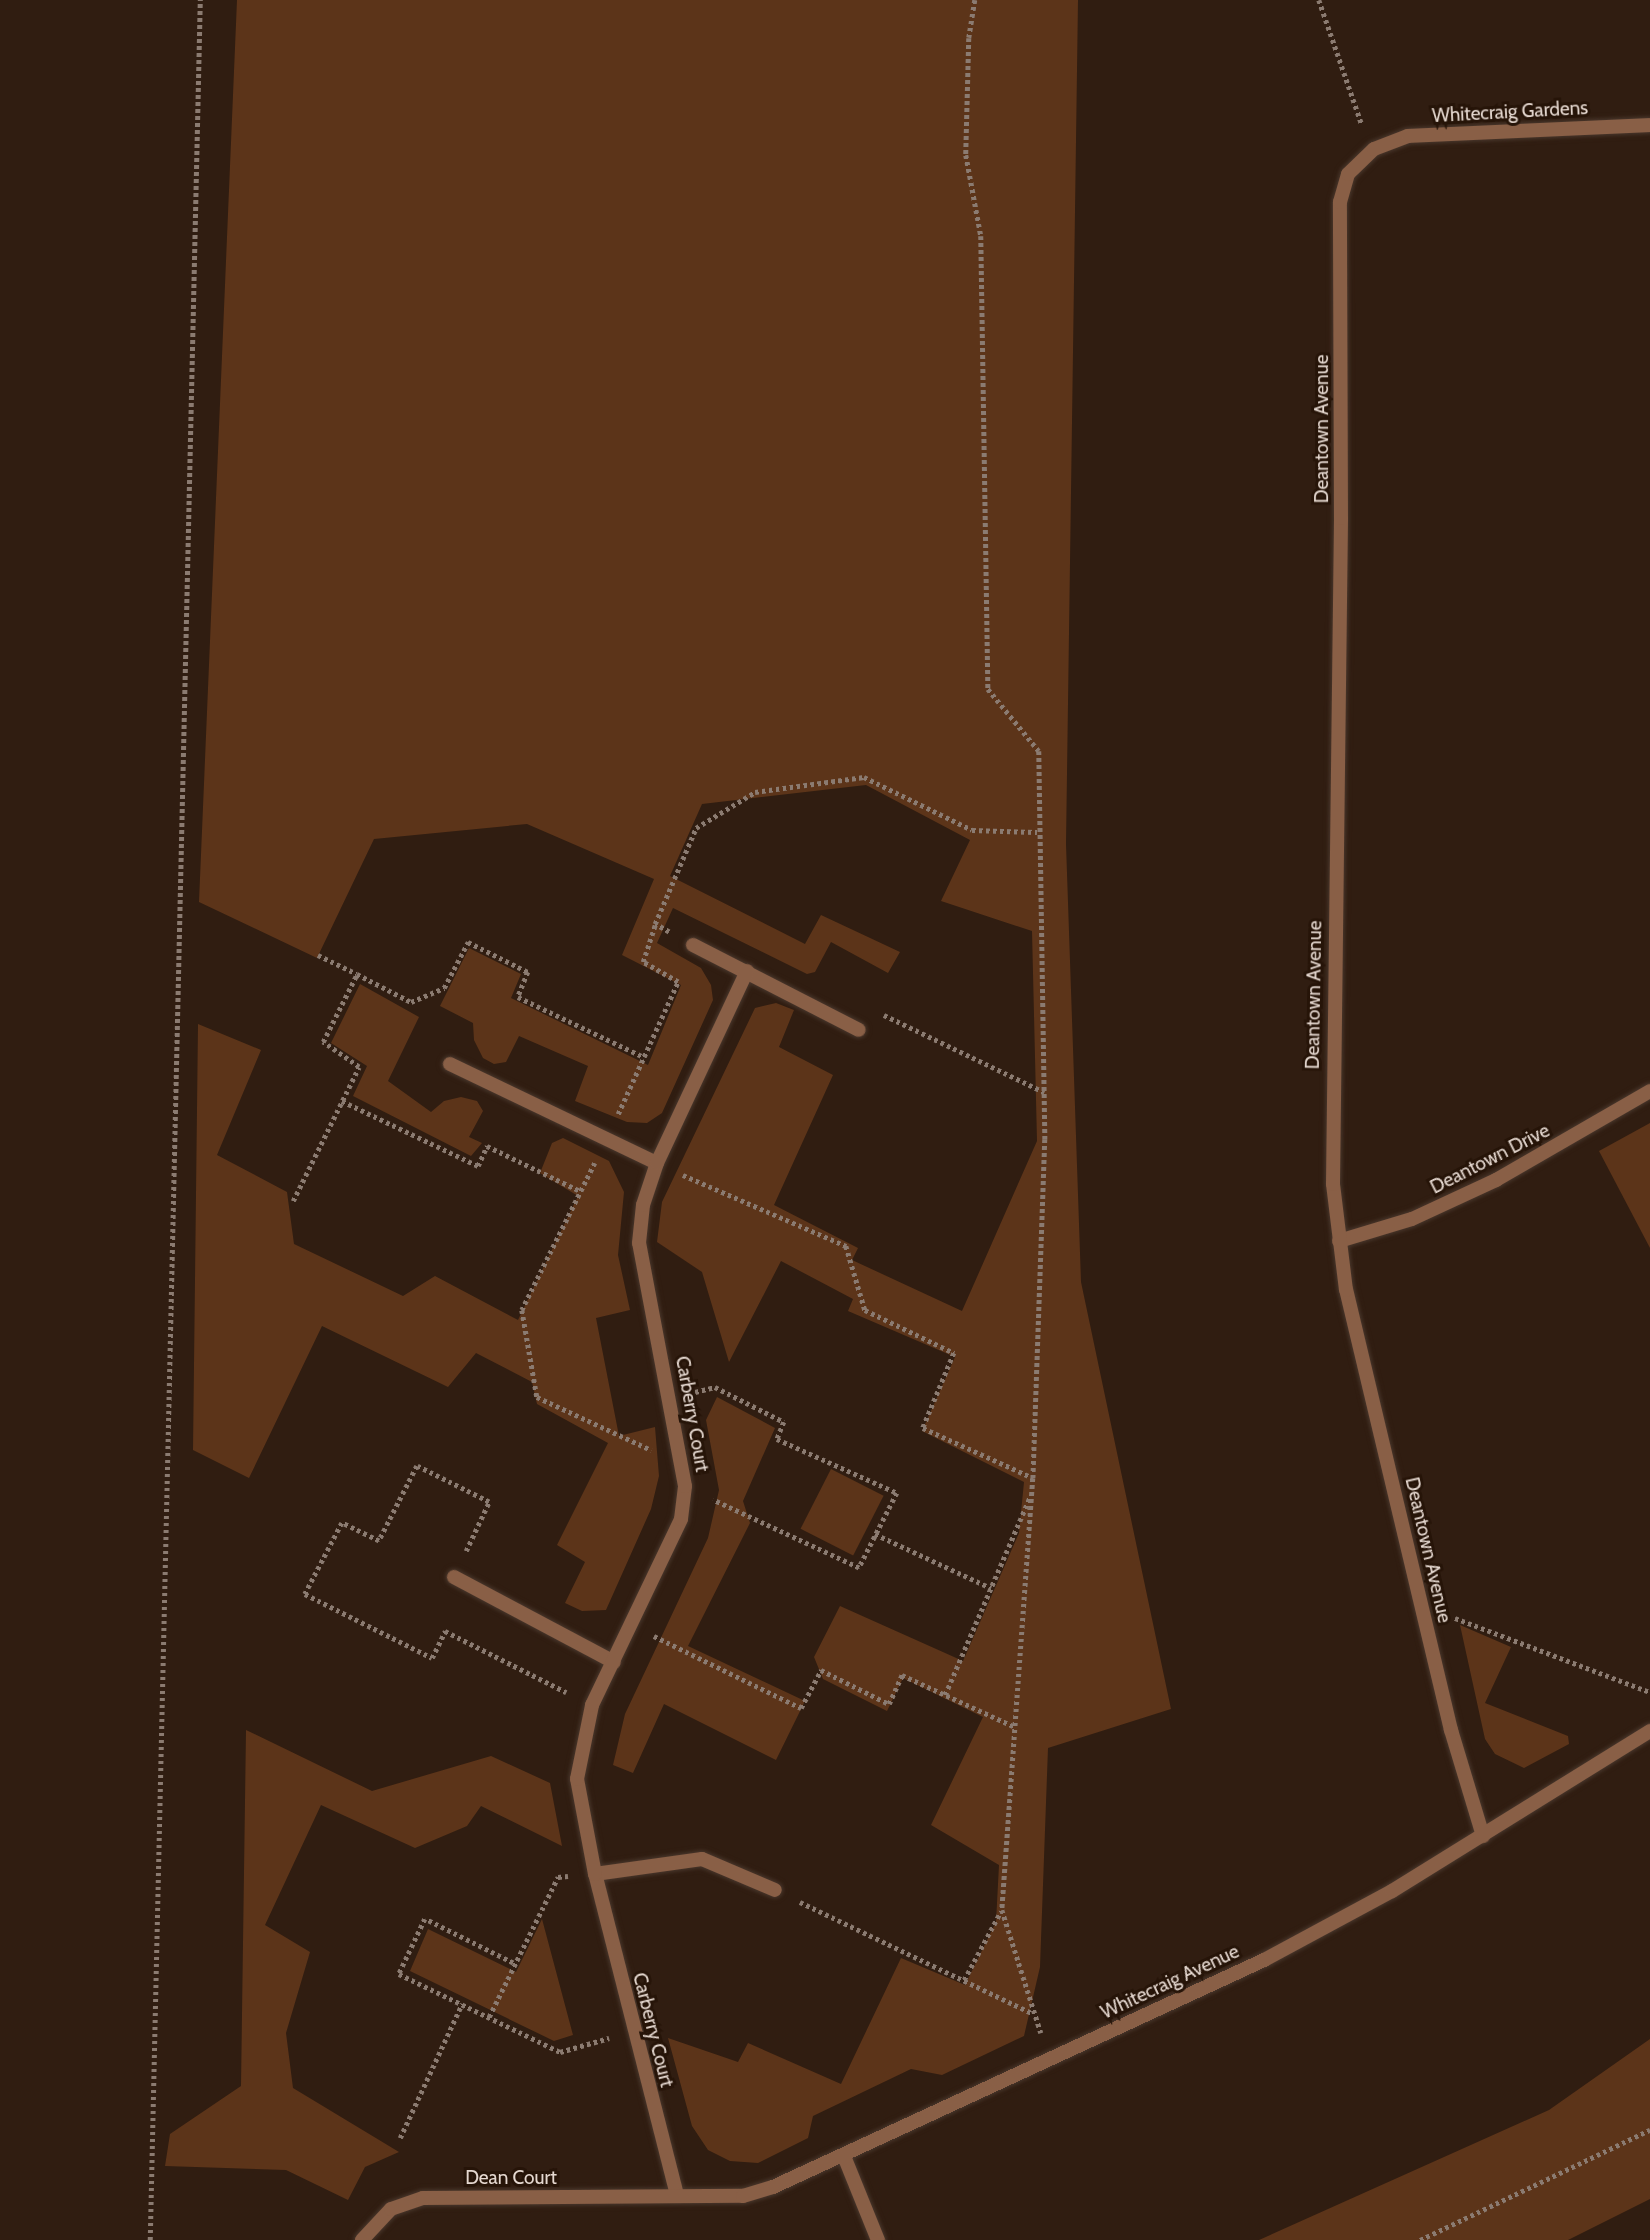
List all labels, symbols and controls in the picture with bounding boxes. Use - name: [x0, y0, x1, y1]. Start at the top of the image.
- street label: Whitecraig Gardens: [1431, 97, 1589, 127]
- street label: Deantown Avenue: [1311, 355, 1333, 503]
- street label: Deantown Avenue: [1301, 921, 1327, 1069]
- street label: Deantown Drive: [1426, 1119, 1554, 1199]
- street label: Carberry Court: [671, 1354, 713, 1474]
- street label: Deantown Avenue: [1400, 1475, 1456, 1625]
- street label: Whitecraig Avenue: [1097, 1940, 1243, 2024]
- street label: Carberry Court: [628, 1970, 678, 2090]
- street label: Dean Court: [465, 2167, 557, 2189]

